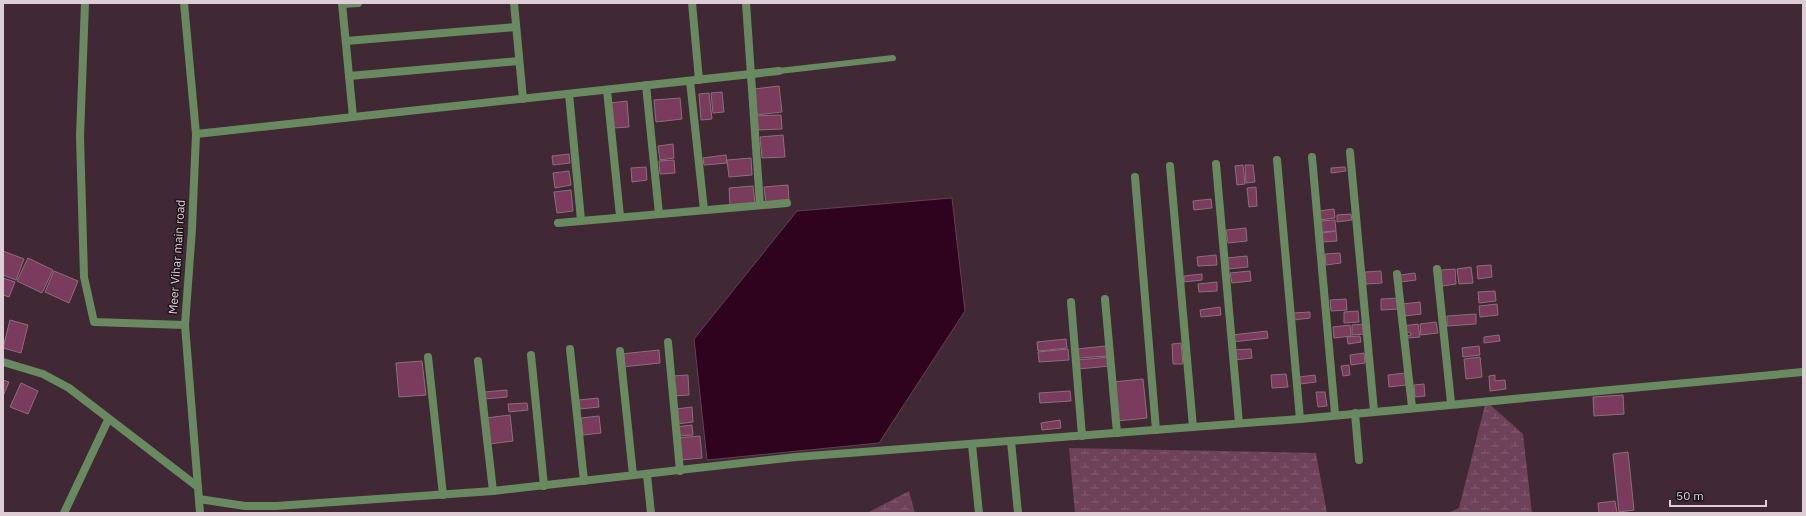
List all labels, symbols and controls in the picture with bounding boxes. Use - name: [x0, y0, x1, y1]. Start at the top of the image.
- street label: Meer Vihar main road: [165, 199, 188, 315]
- scale bar: [1670, 482, 1766, 508]
- text: 50 m: [1676, 488, 1704, 503]

